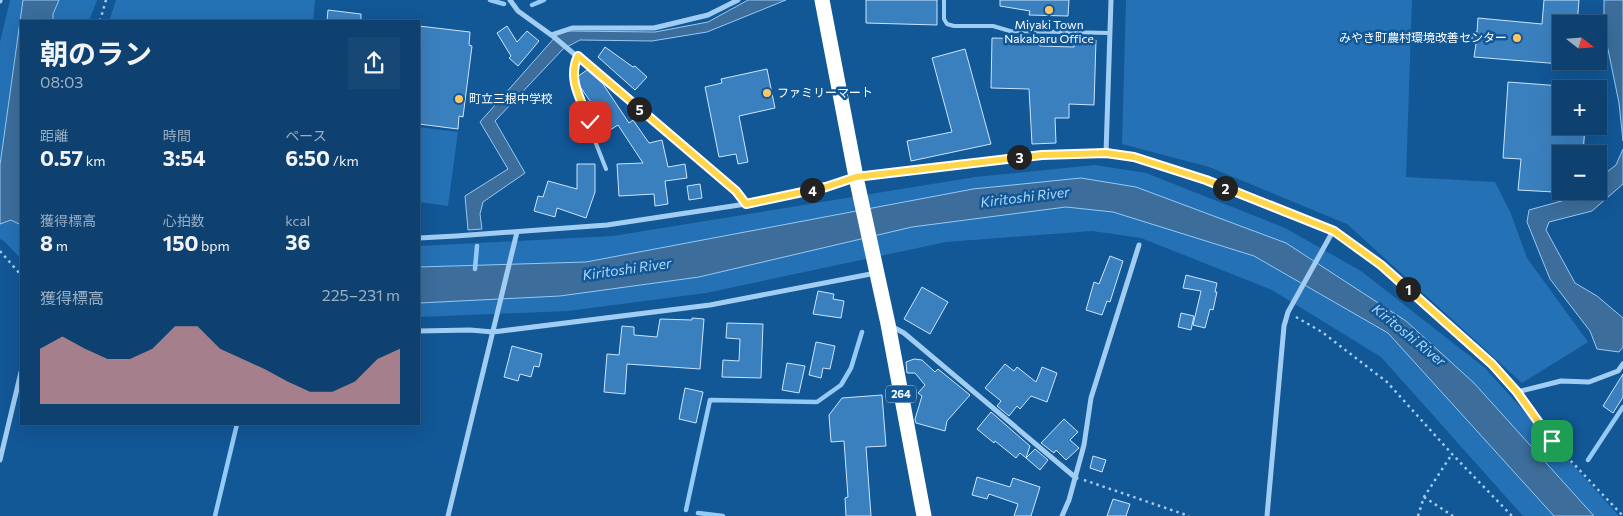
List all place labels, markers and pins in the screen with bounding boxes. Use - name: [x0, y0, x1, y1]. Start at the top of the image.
- marker: Miyaki Town Nakabaru Office: [1043, 4, 1055, 16]
- place label: Miyaki Town Nakabaru Office: [1004, 17, 1094, 45]
- place label: みやき町農村環境改善センター: [1339, 30, 1507, 44]
- marker: みやき町農村環境改善センター: [1511, 32, 1523, 44]
- place label: ファミリーマート: [777, 85, 873, 99]
- marker: ファミリーマート: [761, 87, 773, 99]
- place label: 町立三根中学校: [469, 91, 553, 105]
- marker: 町立三根中学校: [453, 93, 465, 105]
- pin: 5: [626, 96, 652, 122]
- pin: [569, 101, 611, 143]
- pin: 3: [1006, 144, 1032, 170]
- pin: 2: [1212, 176, 1238, 200]
- pin: 4: [800, 178, 824, 202]
- pin: 1: [1396, 276, 1420, 302]
- pin: [1531, 420, 1573, 462]

